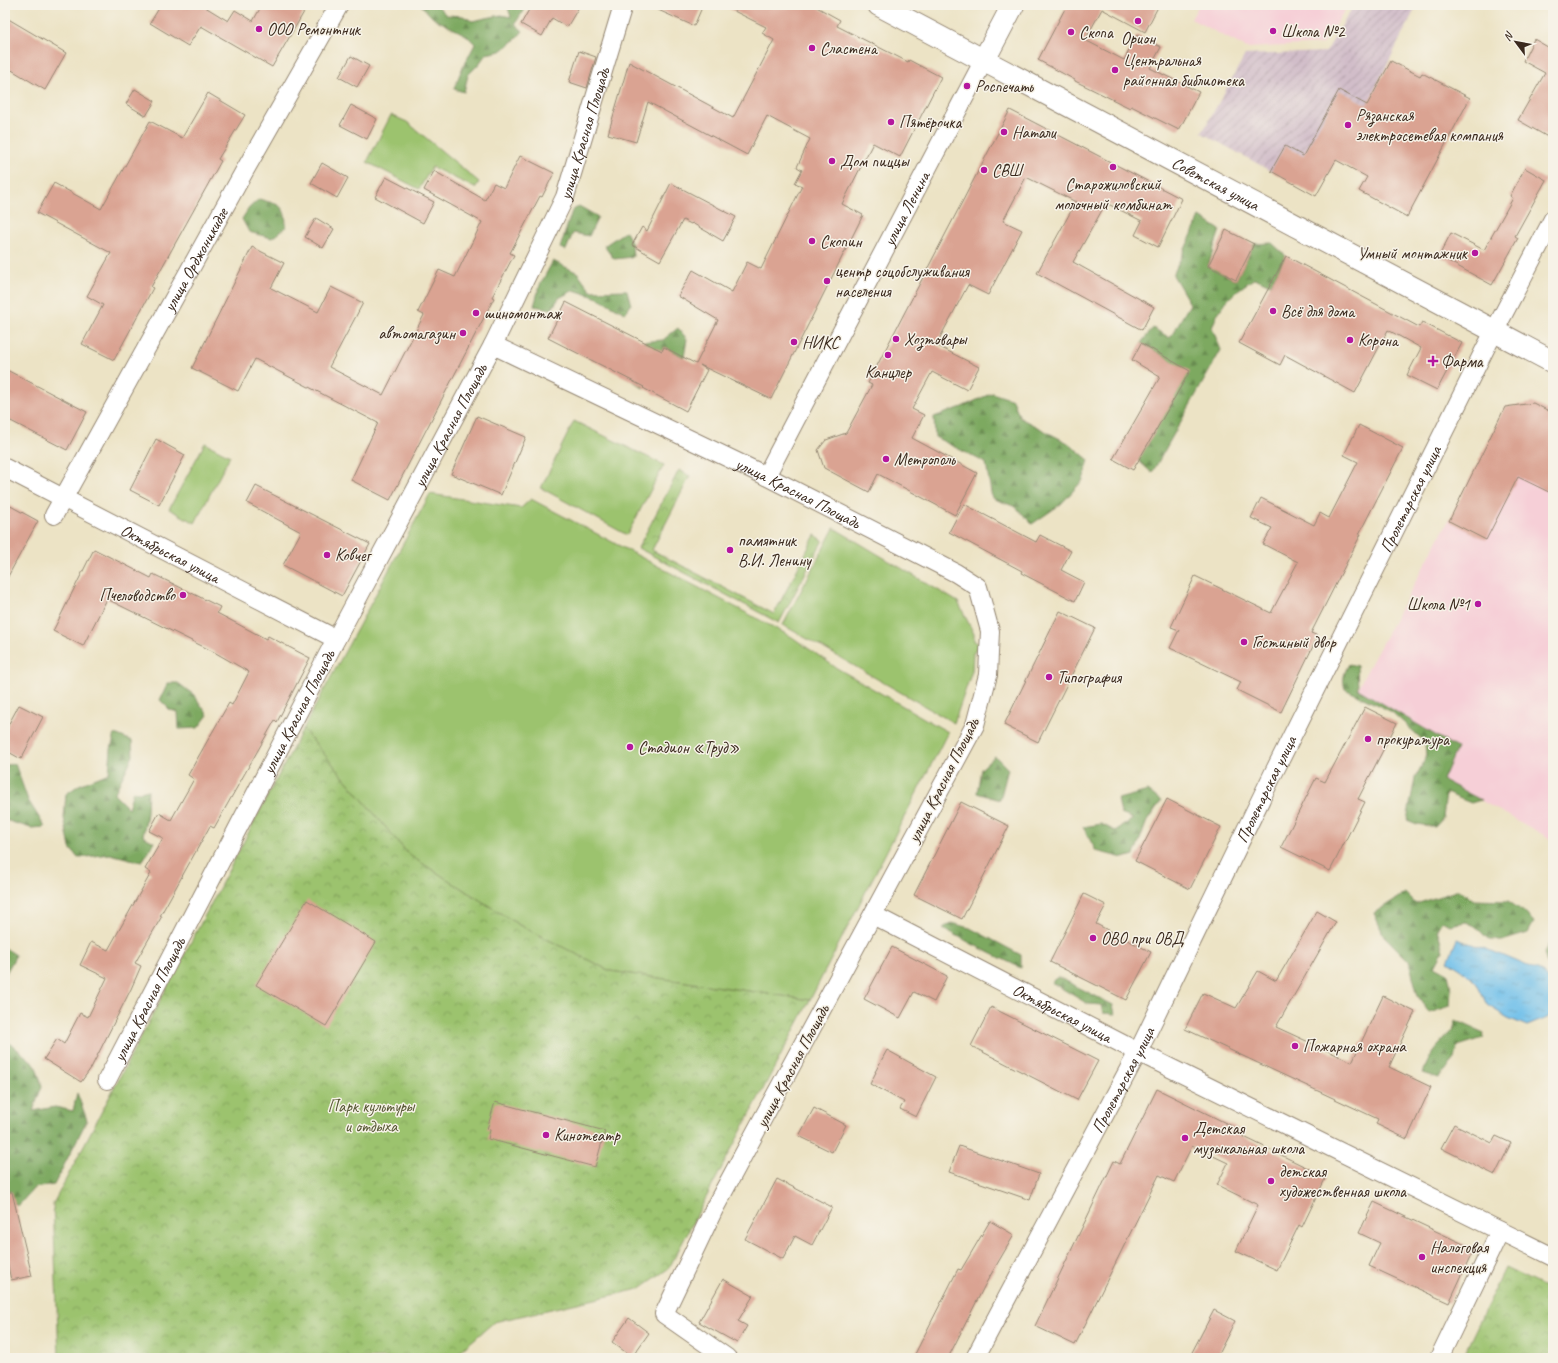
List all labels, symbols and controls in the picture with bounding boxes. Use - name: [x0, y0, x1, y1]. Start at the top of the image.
- marker: Орион: [1133, 16, 1143, 26]
- place label: ООО Ремонтник: [267, 19, 362, 40]
- place label: Школа №2: [1281, 21, 1346, 42]
- place label: Скопа: [1079, 22, 1114, 43]
- north arrow: [1496, 22, 1536, 62]
- marker: ООО Ремонтник: [254, 24, 264, 34]
- marker: Школа №2: [1268, 26, 1278, 36]
- marker: Скопа: [1066, 27, 1076, 37]
- place label: Орион: [1121, 28, 1156, 49]
- text: N: [1500, 28, 1516, 43]
- place label: Сластена: [820, 38, 879, 59]
- marker: Сластена: [807, 43, 817, 53]
- place label: Центральная районная библиотека: [1123, 50, 1245, 91]
- street label: улица Красная Площадь: [555, 64, 615, 203]
- marker: Центральная районная библиотека: [1110, 65, 1120, 75]
- place label: Роспечать: [975, 76, 1034, 97]
- marker: Роспечать: [962, 81, 972, 91]
- place label: Рязанская электросетевая компания: [1356, 105, 1504, 146]
- place label: Пятёрочка: [899, 112, 962, 133]
- marker: Пятёрочка: [886, 117, 896, 127]
- marker: Рязанская электросетевая компания: [1343, 120, 1353, 130]
- place label: Натали: [1012, 122, 1058, 143]
- marker: Натали: [999, 127, 1009, 137]
- place label: Дом пиццы: [840, 151, 911, 172]
- street label: Советская улица: [1168, 152, 1264, 216]
- marker: Дом пиццы: [827, 156, 837, 166]
- place label: СВШ: [992, 160, 1024, 181]
- marker: Старожиловский молочный комбинат: [1108, 162, 1118, 172]
- marker: СВШ: [979, 165, 989, 175]
- street label: улица Ленина: [878, 166, 936, 250]
- place label: Старожиловский молочный комбинат: [1054, 174, 1173, 215]
- street label: улица Орджоникидзе: [158, 203, 234, 316]
- place label: Скопин: [820, 231, 864, 252]
- marker: Скопин: [807, 236, 817, 246]
- place label: Умный монтажник: [1358, 243, 1469, 264]
- marker: Умный монтажник: [1470, 248, 1480, 258]
- place label: центр соцобслуживания населения: [835, 261, 971, 302]
- marker: центр соцобслуживания населения: [822, 276, 832, 286]
- place label: Всё для дома: [1281, 301, 1356, 322]
- place label: шиномонтаж: [484, 303, 563, 324]
- marker: Всё для дома: [1268, 306, 1278, 316]
- marker: шиномонтаж: [471, 308, 481, 318]
- place label: автомагазин: [378, 323, 457, 345]
- marker: автомагазин: [458, 328, 468, 338]
- place label: Хозтовары: [904, 329, 969, 351]
- place label: Корона: [1358, 330, 1400, 351]
- place label: НИКС: [802, 332, 841, 353]
- marker: Хозтовары: [891, 334, 901, 344]
- marker: Корона: [1345, 335, 1355, 345]
- marker: НИКС: [789, 337, 799, 347]
- marker: Канцлер: [883, 350, 893, 360]
- place label: Фарма: [1441, 351, 1484, 372]
- marker: Фарма: [1428, 356, 1438, 366]
- street label: улица Красная Площадь: [409, 359, 493, 492]
- place label: Канцлер: [865, 362, 913, 383]
- street label: Пролетарская улица: [1375, 441, 1447, 556]
- place label: Метрополь: [894, 449, 956, 470]
- street label: улица Красная Площадь: [731, 453, 865, 534]
- marker: Метрополь: [881, 454, 891, 464]
- street label: Октябрьская улица: [117, 520, 225, 589]
- place label: памятник В.И. Ленину: [738, 530, 812, 571]
- place label: Ковчег: [335, 545, 372, 566]
- marker: памятник В.И. Ленину: [725, 545, 735, 555]
- marker: Ковчег: [322, 550, 332, 560]
- place label: Пчеловодство: [99, 585, 176, 606]
- marker: Пчеловодство: [178, 590, 188, 600]
- place label: Школа №1: [1407, 594, 1471, 615]
- marker: Школа №1: [1473, 599, 1483, 609]
- place label: Гостиный двор: [1252, 632, 1337, 653]
- marker: Гостиный двор: [1239, 637, 1249, 647]
- street label: улица Красная Площадь: [257, 645, 340, 778]
- place label: Типография: [1057, 667, 1123, 688]
- marker: Типография: [1044, 672, 1054, 682]
- street label: улица Красная Площадь: [903, 713, 985, 847]
- place label: прокуратура: [1376, 729, 1450, 750]
- street label: Пролетарская улица: [1231, 731, 1302, 846]
- marker: прокуратура: [1363, 734, 1373, 744]
- place label: Стадион «Труд»: [638, 737, 739, 758]
- marker: Стадион «Труд»: [625, 742, 635, 752]
- place label: ОВО при ОВД: [1101, 928, 1185, 949]
- street label: улица Красная Площадь: [108, 932, 191, 1066]
- marker: ОВО при ОВД: [1088, 933, 1098, 943]
- street label: Октябрьская улица: [1009, 979, 1117, 1048]
- street label: улица Красная Площадь: [751, 999, 835, 1132]
- street label: Пролетарская улица: [1087, 1023, 1160, 1137]
- place label: Пожарная охрана: [1303, 1036, 1407, 1057]
- marker: Пожарная охрана: [1290, 1041, 1300, 1051]
- park label: Парк культуры и отдыха: [328, 1096, 416, 1137]
- place label: Детская музыкальная школа: [1193, 1118, 1305, 1160]
- place label: Кинотеатр: [554, 1125, 622, 1146]
- marker: Кинотеатр: [541, 1130, 551, 1140]
- marker: Детская музыкальная школа: [1180, 1133, 1190, 1143]
- place label: детская художественная школа: [1279, 1161, 1407, 1202]
- marker: детская художественная школа: [1266, 1176, 1276, 1186]
- place label: Налоговая инспекция: [1430, 1237, 1490, 1278]
- marker: Налоговая инспекция: [1417, 1252, 1427, 1262]

